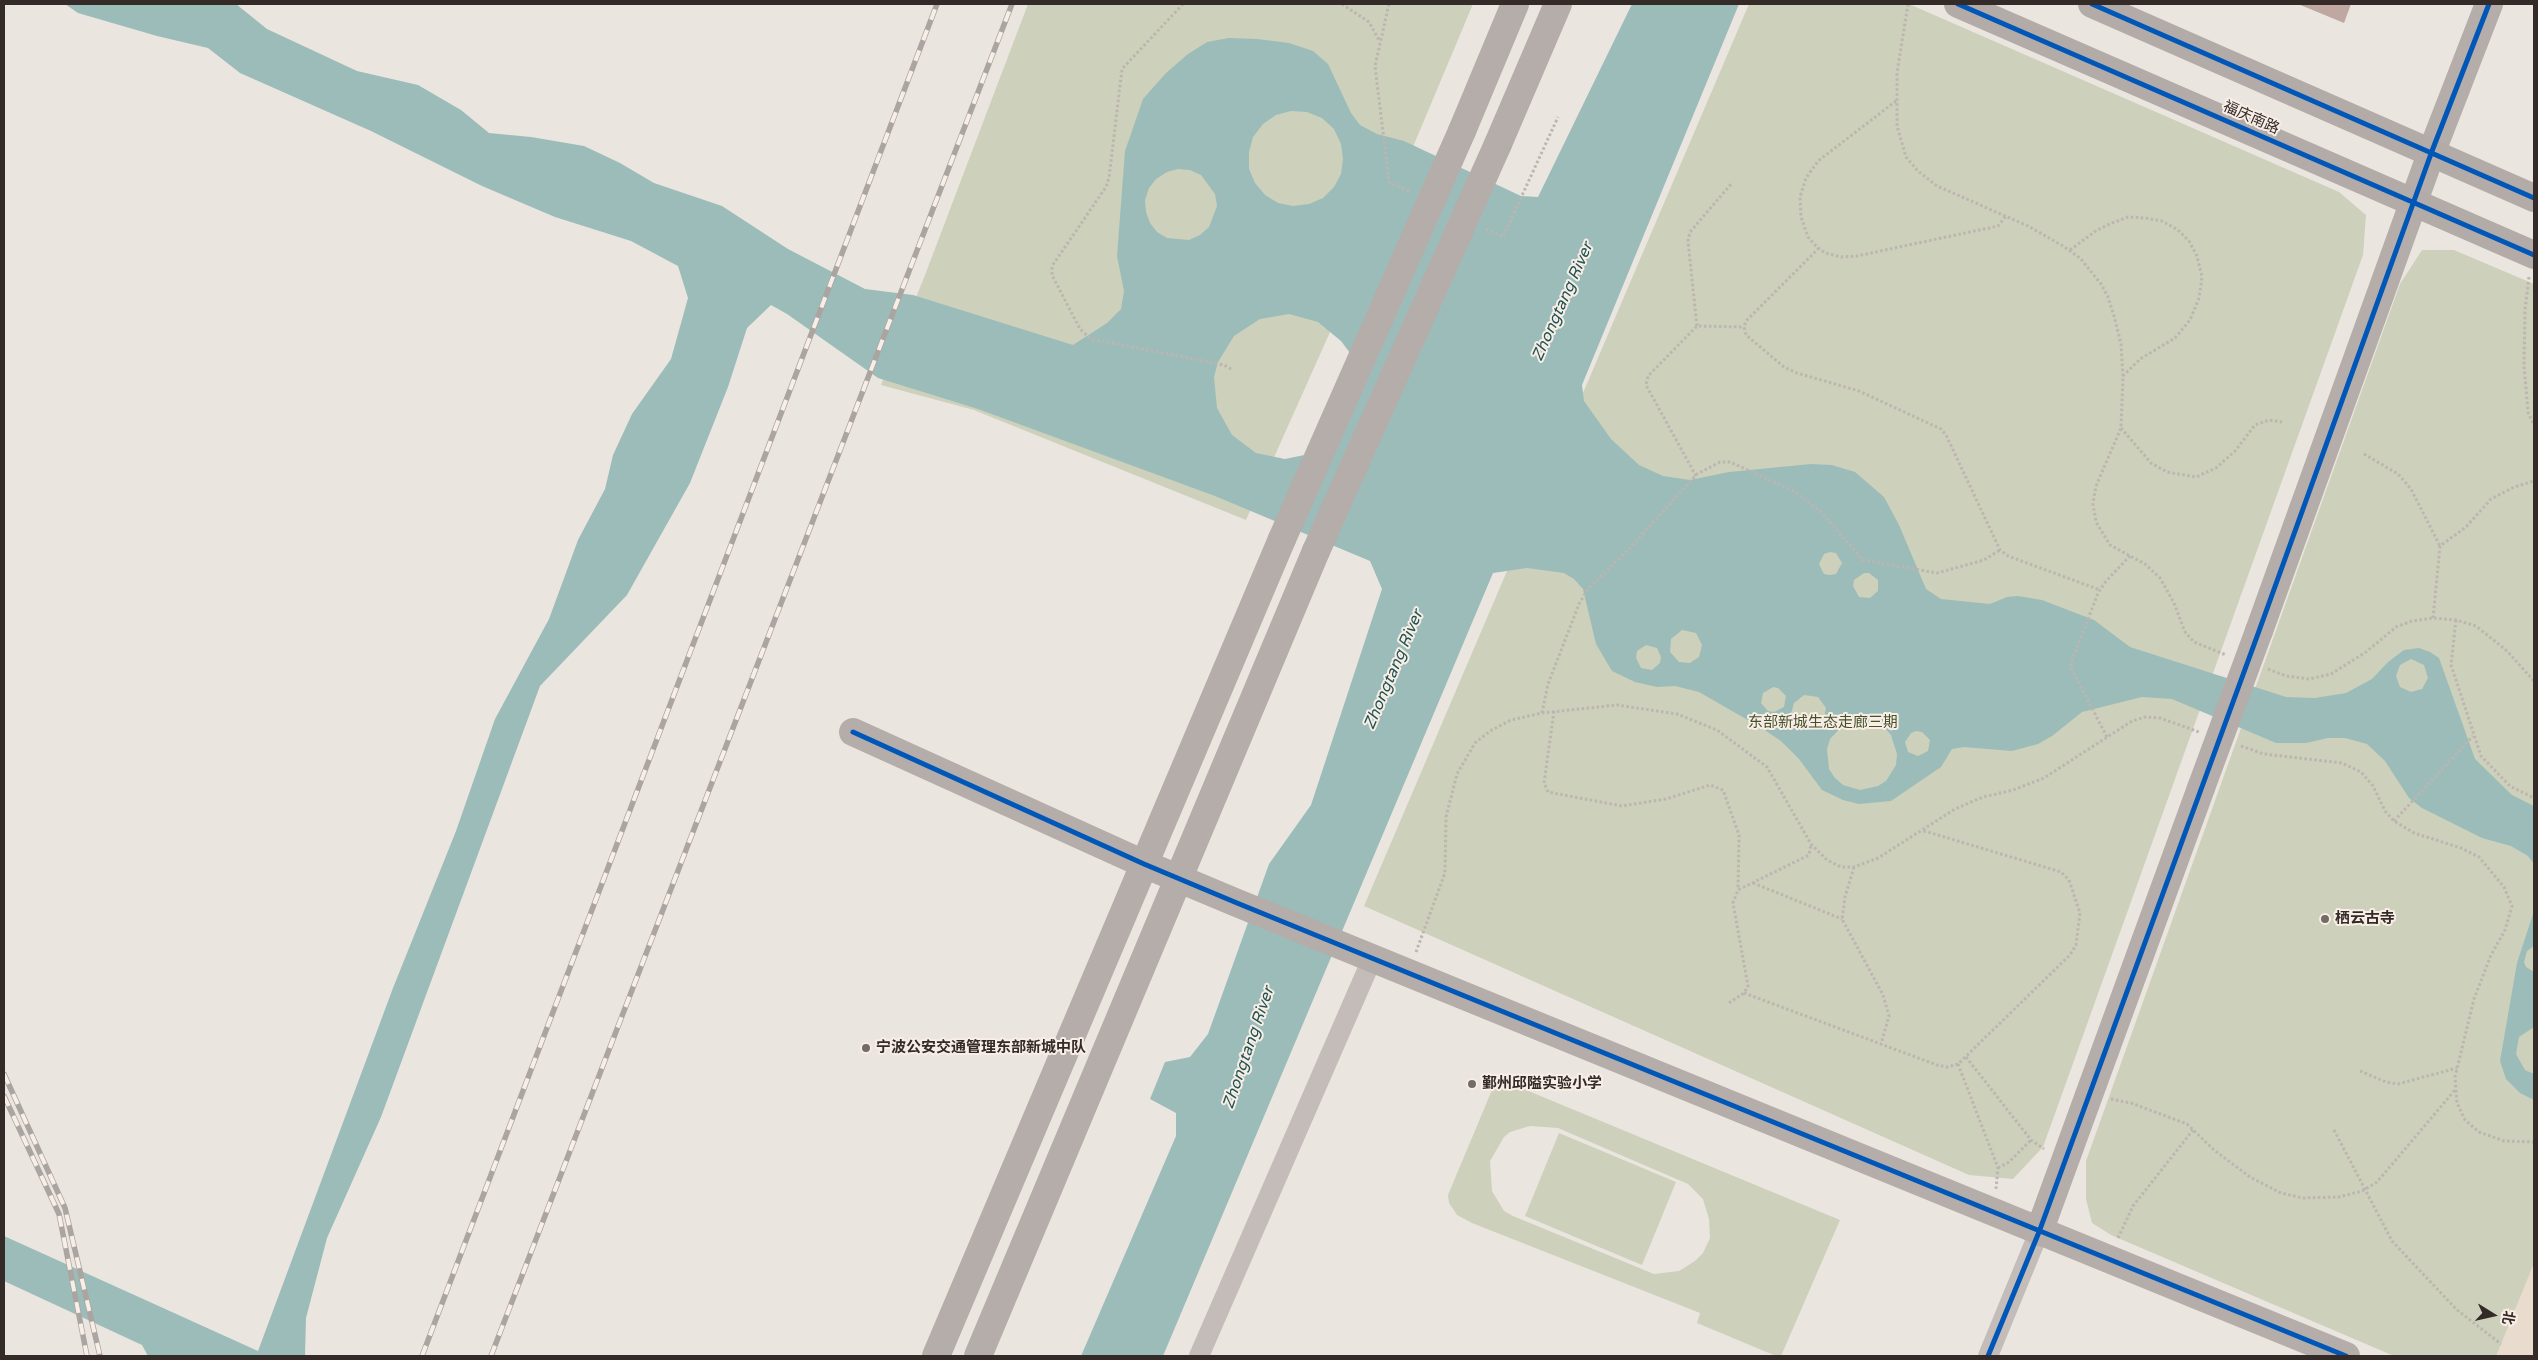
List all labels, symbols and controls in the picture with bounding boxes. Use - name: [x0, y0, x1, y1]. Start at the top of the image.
- street label: 福庆南路: [2220, 98, 2282, 138]
- water label: Zhongtang River: [1528, 240, 1598, 364]
- water label: Zhongtang River: [1360, 608, 1428, 732]
- park label: 东部新城生态走廊三期: [1748, 714, 1898, 732]
- place label: 栖云古寺: [2335, 910, 2395, 928]
- marker: 栖云古寺: [2319, 913, 2331, 925]
- water label: Zhongtang River: [1219, 985, 1279, 1111]
- place label: 宁波公安交通管理东部新城中队: [876, 1039, 1086, 1057]
- marker: 宁波公安交通管理东部新城中队: [860, 1042, 872, 1054]
- place label: 鄞州邱隘实验小学: [1482, 1075, 1602, 1093]
- marker: 鄞州邱隘实验小学: [1466, 1078, 1478, 1090]
- north arrow: [2468, 1290, 2518, 1340]
- text: 北: [2499, 1309, 2518, 1326]

